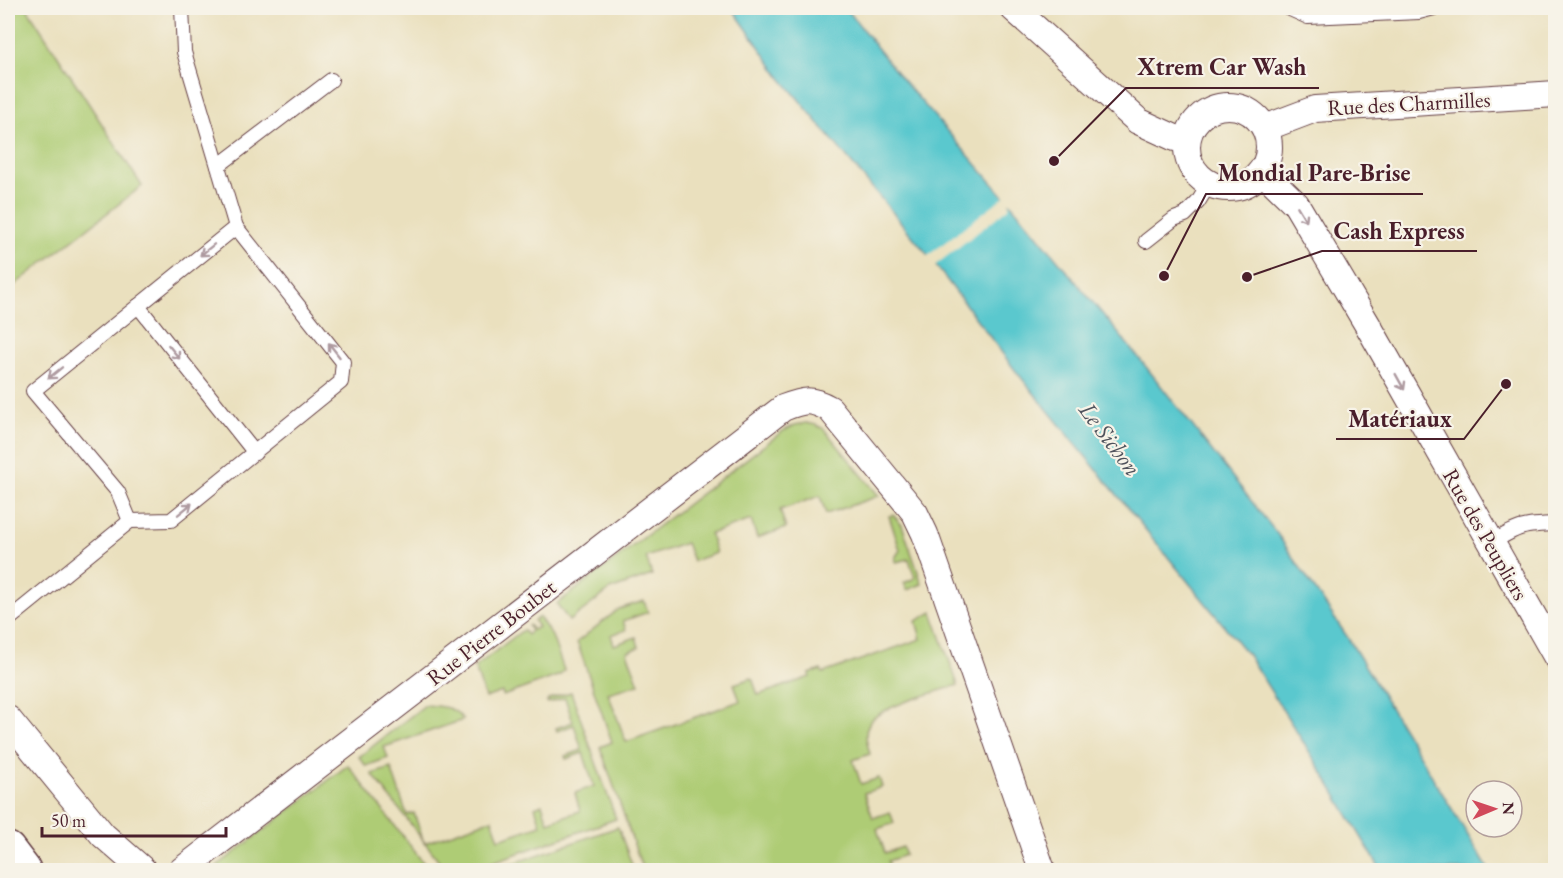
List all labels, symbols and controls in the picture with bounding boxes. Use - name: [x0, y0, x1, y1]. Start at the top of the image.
- callout: Xtrem Car Wash: [1126, 46, 1319, 88]
- text: Xtrem Car Wash: [1136, 51, 1307, 82]
- street label: Rue des Charmilles: [1327, 85, 1491, 122]
- callout: Mondial Pare-Brise: [1206, 152, 1423, 194]
- text: Mondial Pare-Brise: [1218, 157, 1410, 188]
- one-way arrow: [1297, 205, 1309, 222]
- callout: Cash Express: [1322, 209, 1477, 251]
- text: Cash Express: [1333, 215, 1465, 246]
- one-way arrow: [199, 244, 215, 257]
- one-way arrow: [327, 343, 341, 358]
- one-way arrow: [168, 344, 181, 360]
- one-way arrow: [48, 366, 63, 380]
- one-way arrow: [1394, 373, 1406, 390]
- water label: Le Sichon: [1072, 395, 1148, 482]
- callout: Matériaux: [1336, 397, 1464, 439]
- text: Matériaux: [1348, 403, 1452, 434]
- street label: Rue des Peupliers: [1436, 463, 1535, 605]
- one-way arrow: [177, 502, 192, 516]
- street label: Rue Pierre Boubet: [421, 573, 562, 692]
- north arrow: [1464, 779, 1524, 839]
- scale bar: [42, 800, 226, 838]
- text: N: [1498, 802, 1519, 815]
- text: 50 m: [51, 809, 86, 832]

